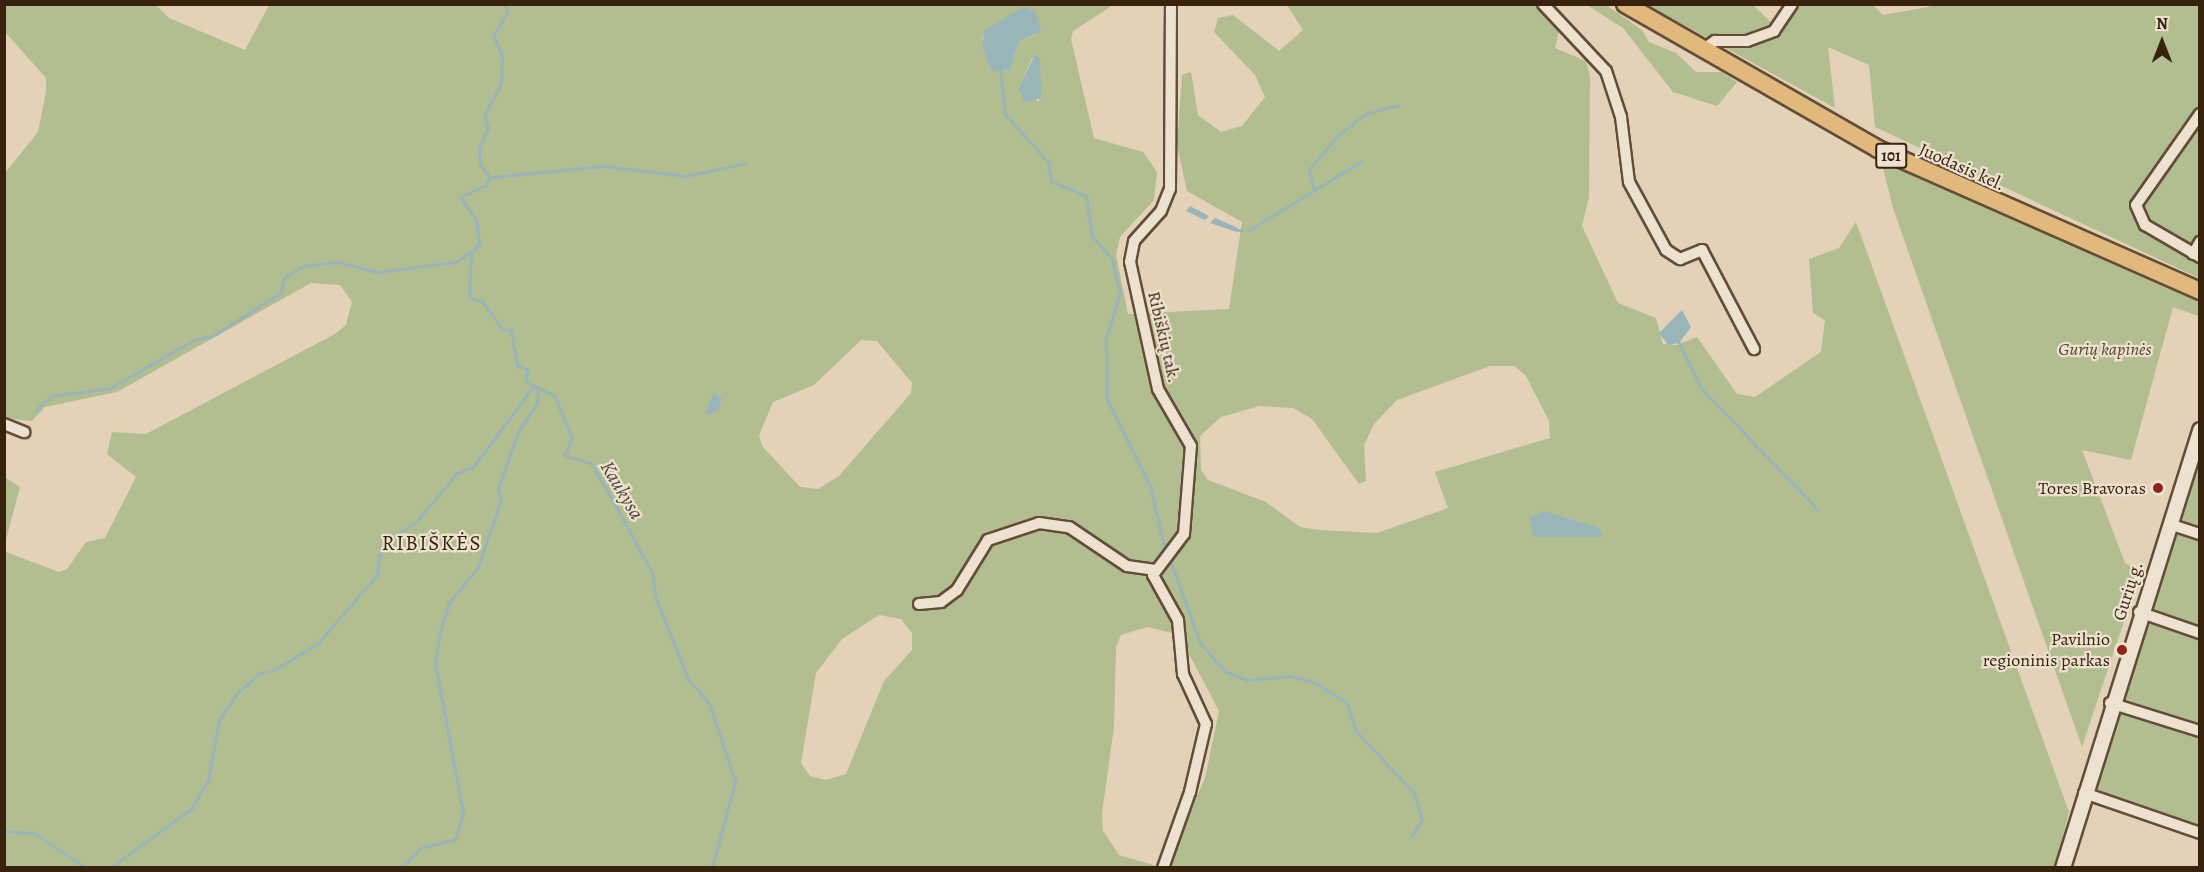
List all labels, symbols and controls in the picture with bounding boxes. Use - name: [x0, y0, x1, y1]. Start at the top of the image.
- north arrow: [2132, 12, 2192, 72]
- text: N: [2156, 13, 2168, 35]
- street label: Juodasis kel.: [1916, 138, 2008, 196]
- road number: 101: [1874, 143, 1908, 169]
- street label: Ribiškių tak.: [1143, 289, 1185, 385]
- park label: Gurių kapinės: [2058, 338, 2152, 360]
- water label: Kaukysa: [595, 456, 649, 524]
- place label: Tores Bravoras: [2038, 477, 2146, 499]
- marker: Tores Bravoras: [2151, 481, 2165, 495]
- district label: RIBIŠKĖS: [382, 530, 482, 556]
- street label: Gurių g.: [2108, 559, 2148, 623]
- place label: Pavilnio regioninis parkas: [1983, 629, 2110, 672]
- marker: Pavilnio regioninis parkas: [2115, 643, 2129, 657]

